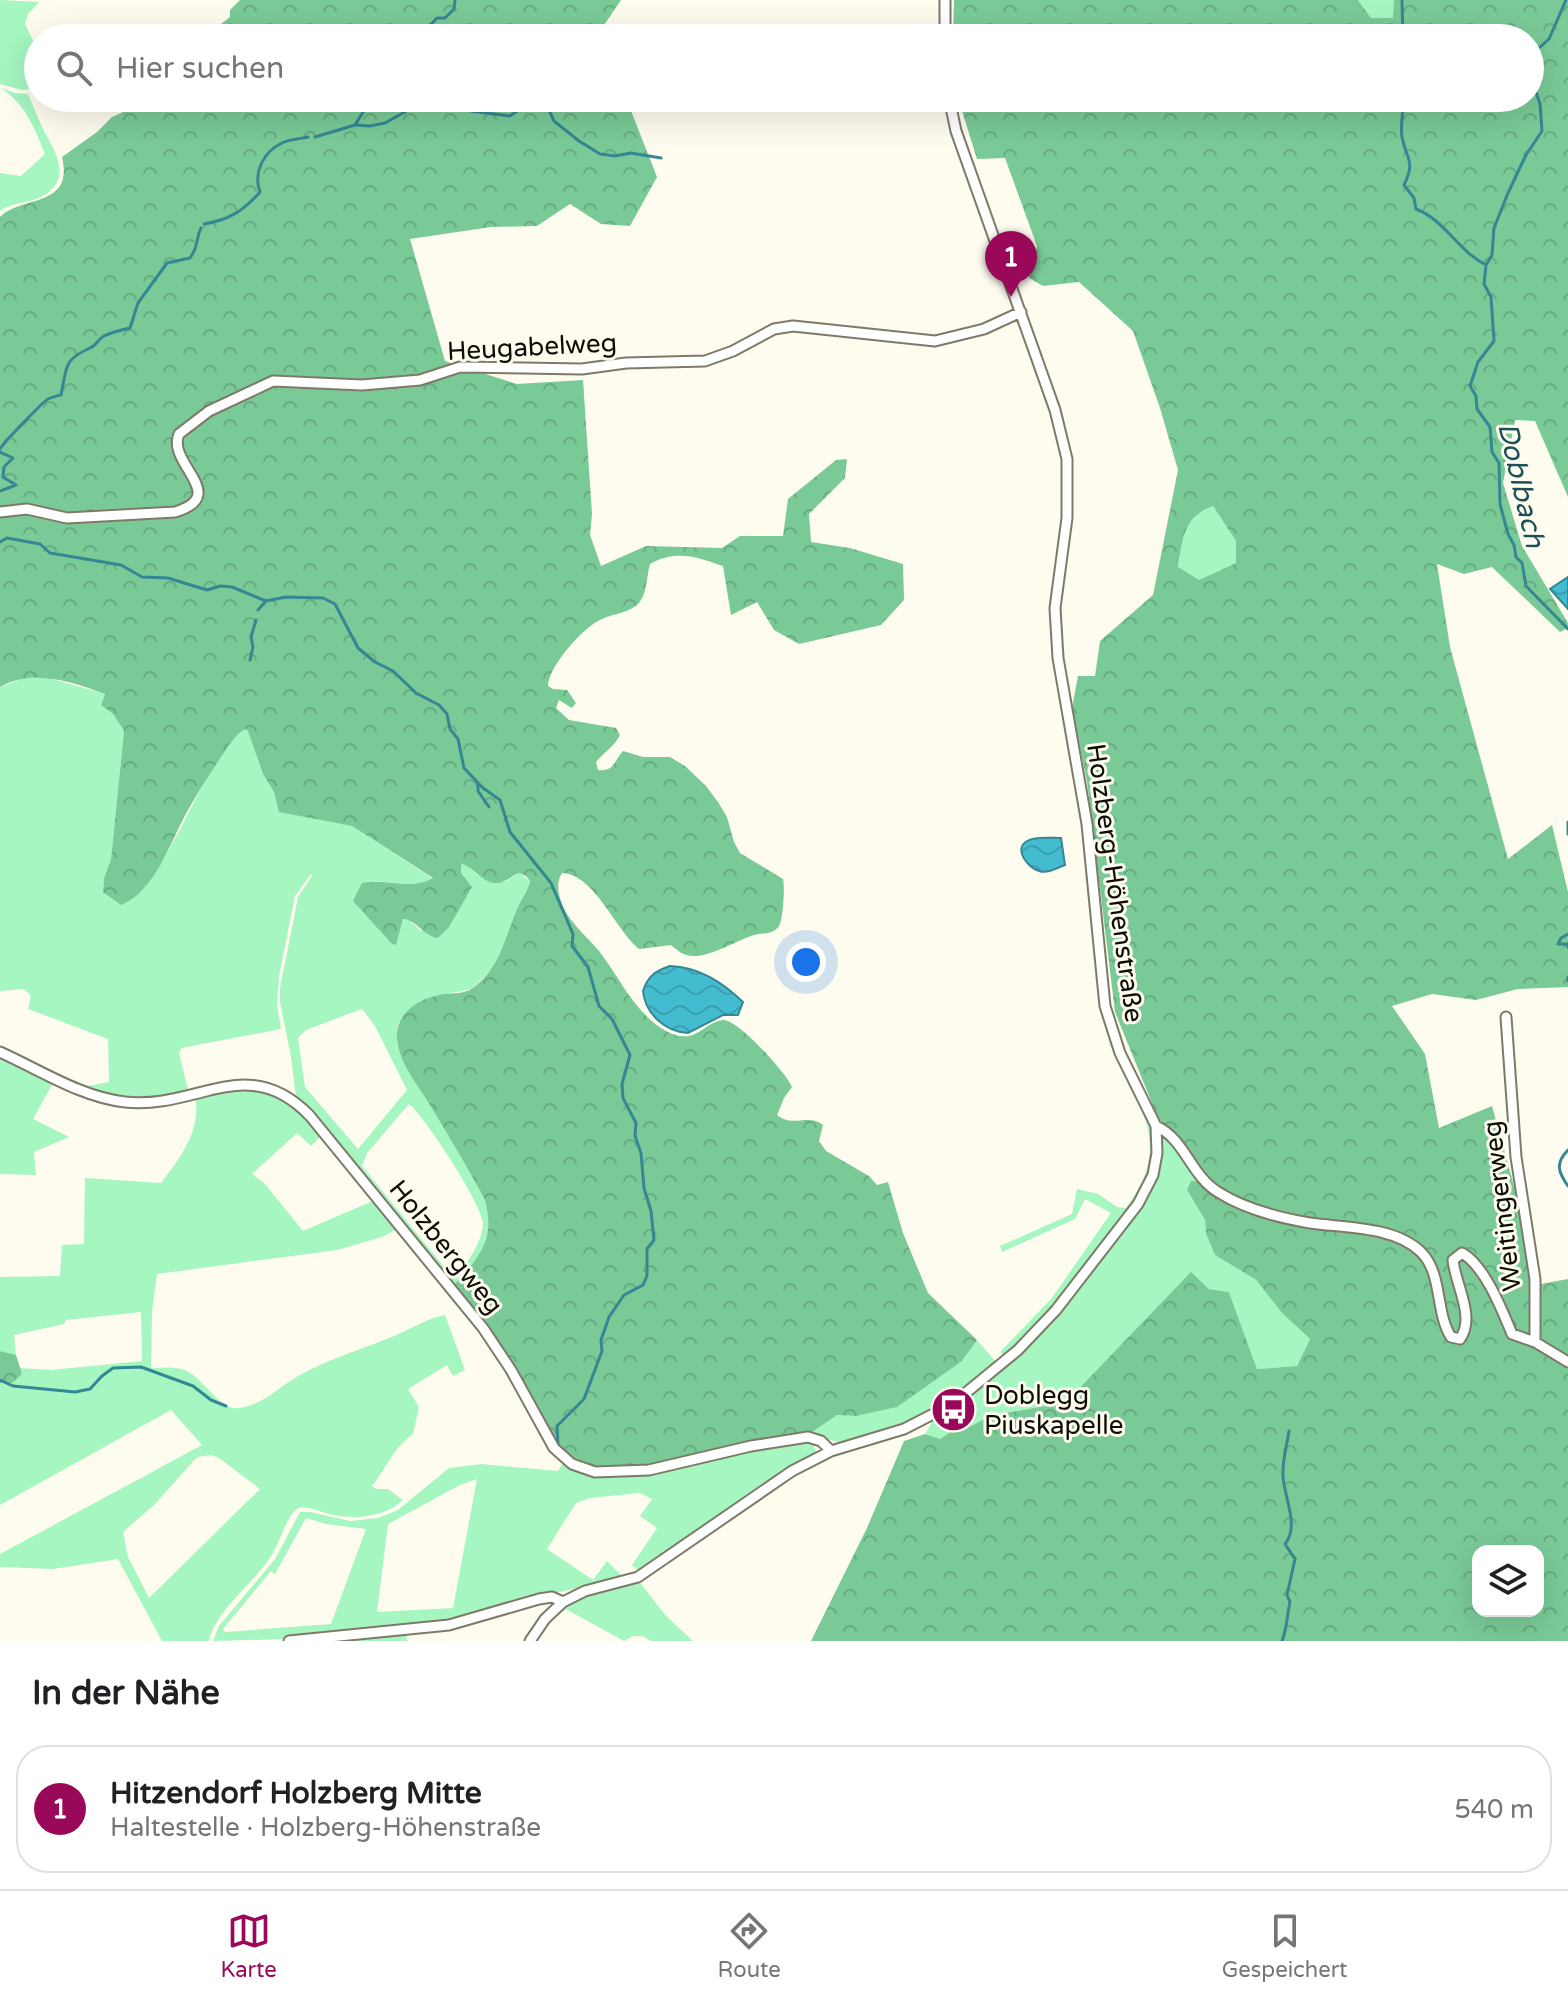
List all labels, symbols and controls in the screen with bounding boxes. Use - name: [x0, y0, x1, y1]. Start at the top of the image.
- search box: [24, 24, 1544, 112]
- icon: search: [52, 46, 96, 90]
- text: Hier suchen: [116, 50, 284, 87]
- pin: 1: [985, 231, 1037, 297]
- street label: Heugabelweg: [446, 327, 618, 367]
- water label: Doblbach: [1490, 419, 1552, 552]
- street label: Holzberg-Höhenstraße: [1080, 742, 1150, 1024]
- your location: [786, 942, 826, 982]
- street label: Weitingerweg: [1476, 1119, 1528, 1293]
- street label: Holzbergweg: [383, 1174, 509, 1320]
- place label: Doblegg Piuskapelle: [984, 1380, 1123, 1441]
- bus stop icon: Doblegg Piuskapelle: [929, 1386, 977, 1434]
- map controls: [1472, 1545, 1544, 1617]
- button: layers: [1472, 1545, 1544, 1617]
- text: In der Nähe: [32, 1673, 220, 1714]
- text: Hitzendorf Holzberg Mitte: [110, 1775, 482, 1812]
- text: 1: [52, 1794, 68, 1825]
- text: 540 m: [1454, 1794, 1534, 1825]
- text: Haltestelle · Holzberg-Höhenstraße: [110, 1812, 541, 1843]
- tab: Karte: [220, 1909, 277, 1983]
- tab: Route: [718, 1909, 781, 1983]
- tab: Gespeichert: [1222, 1909, 1348, 1983]

